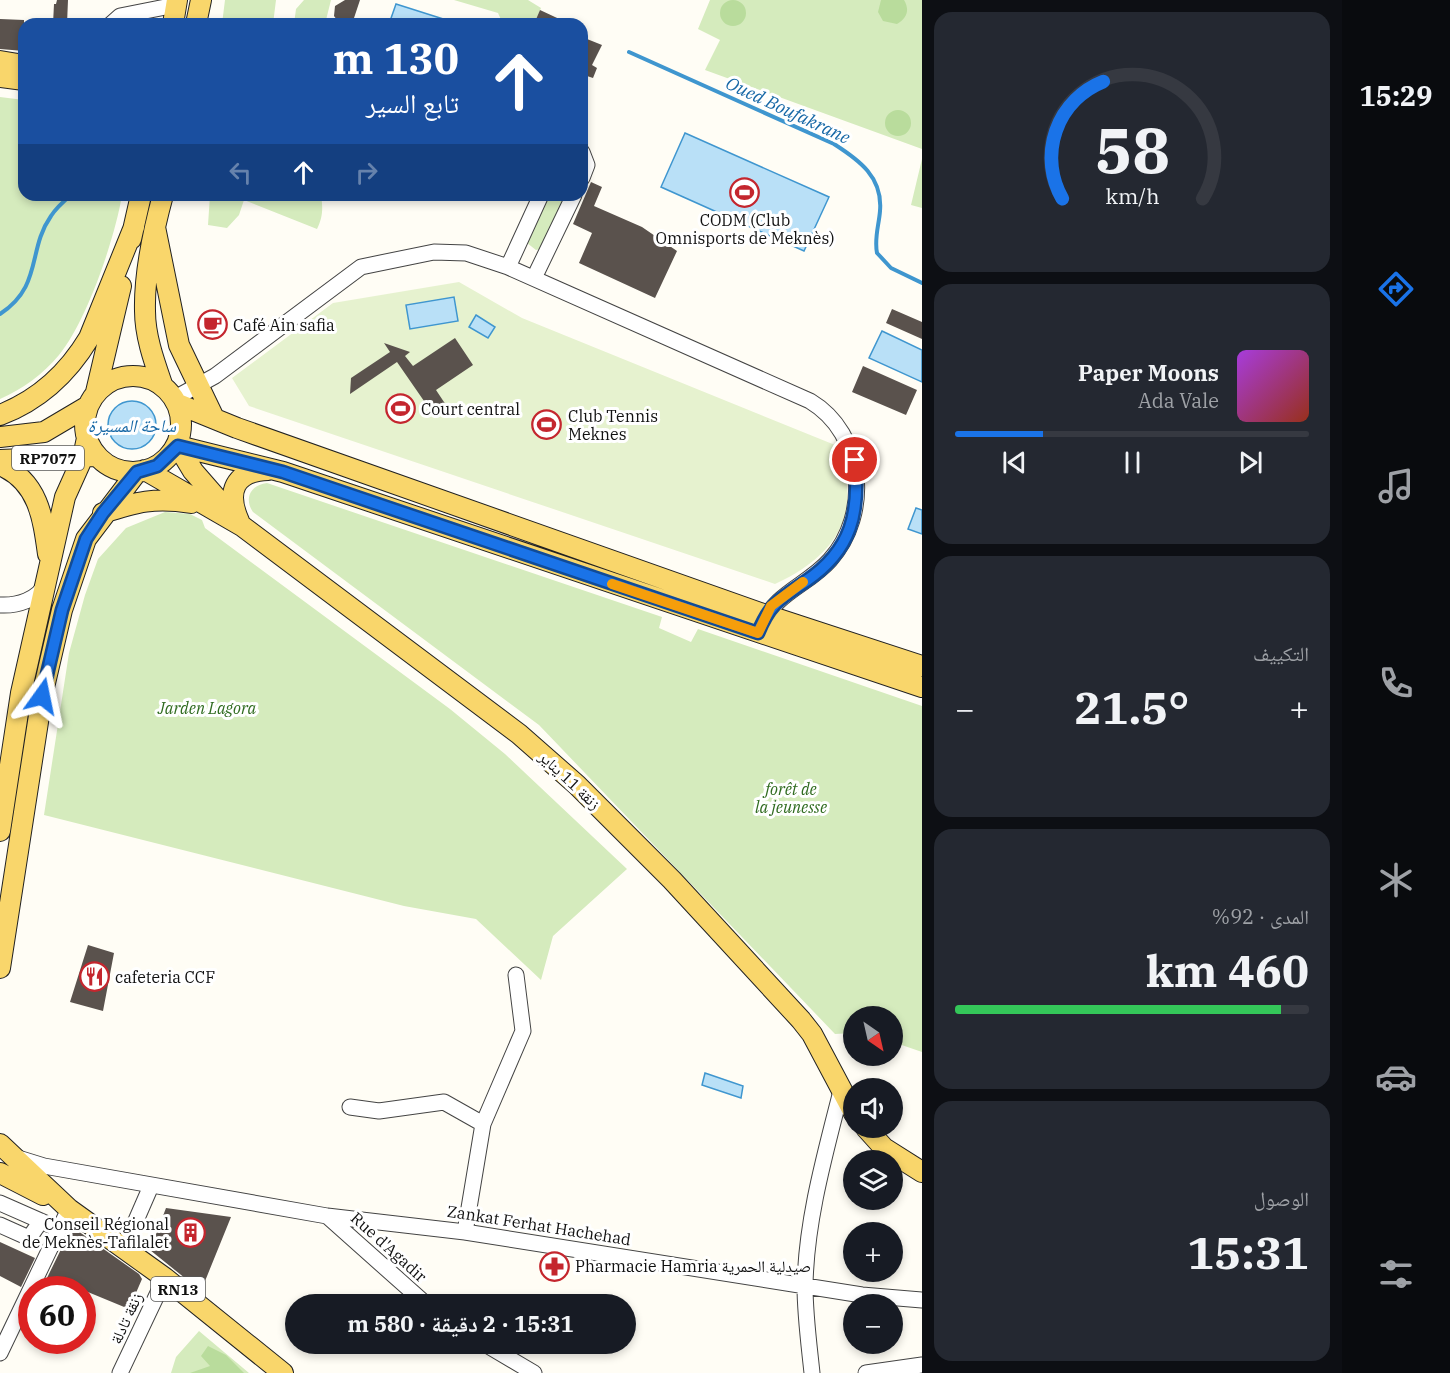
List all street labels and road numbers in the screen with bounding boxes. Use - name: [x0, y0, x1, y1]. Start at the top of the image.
- road number: RP7077: [12, 446, 84, 470]
- street label: زنقة 11 يناير: [534, 746, 605, 814]
- street label: Zankat Ferhat Hachehad: [446, 1201, 633, 1249]
- street label: Rue d'Agadir: [347, 1208, 431, 1286]
- road number: RN13: [151, 1277, 205, 1301]
- street label: زنقة تادلة: [105, 1289, 147, 1347]

